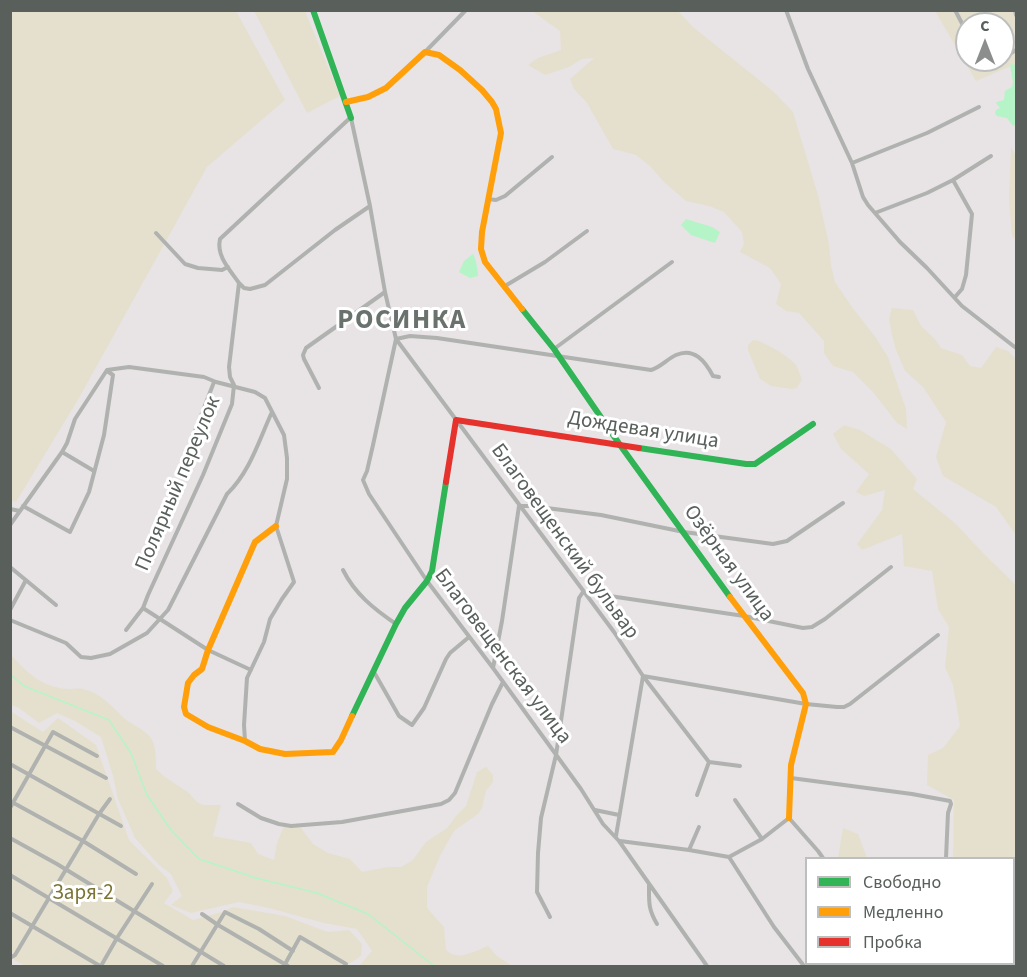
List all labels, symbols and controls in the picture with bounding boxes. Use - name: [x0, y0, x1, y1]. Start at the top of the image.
- north arrow: [955, 12, 1015, 72]
- text: С: [980, 15, 990, 37]
- district label: РОСИНКА: [337, 306, 467, 338]
- street label: Полярный переулок: [131, 393, 227, 575]
- street label: Дождевая улица: [566, 407, 720, 455]
- street label: Благовещенский бульвар: [485, 439, 643, 645]
- street label: Озёрная улица: [677, 501, 779, 627]
- street label: Благовещенская улица: [428, 564, 576, 750]
- legend: [805, 857, 1015, 965]
- text: Свободно: [863, 870, 941, 895]
- park label: Заря-2: [52, 881, 114, 907]
- text: Медленно: [863, 900, 943, 925]
- text: Пробка: [863, 930, 922, 955]

